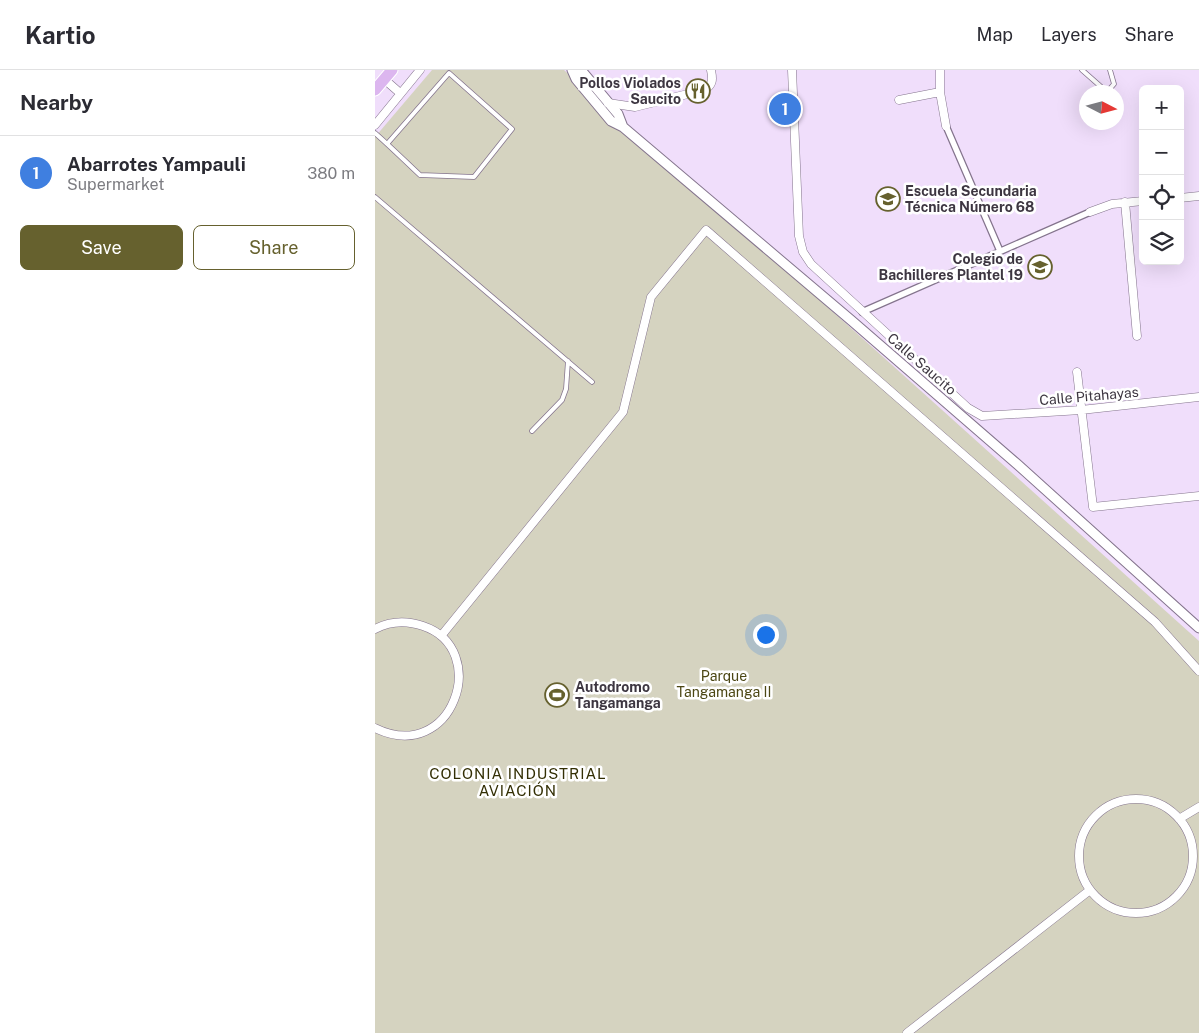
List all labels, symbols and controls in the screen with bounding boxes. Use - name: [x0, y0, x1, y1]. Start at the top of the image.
- text: Kartio: [25, 21, 96, 49]
- text: Map: [977, 24, 1013, 45]
- text: Layers: [1041, 24, 1097, 45]
- text: Share: [1125, 24, 1174, 45]
- place label: Pollos Violados Saucito: [579, 75, 681, 107]
- restaurant icon: Pollos Violados Saucito: [685, 78, 711, 104]
- north arrow: [1079, 85, 1124, 130]
- map controls: [1139, 85, 1184, 265]
- button: +: [1139, 85, 1184, 130]
- text: Nearby: [20, 90, 93, 115]
- pin: 1: [769, 90, 801, 128]
- button: −: [1139, 130, 1184, 175]
- text: Abarrotes Yampauli: [67, 153, 246, 175]
- text: 1: [33, 164, 39, 183]
- text: 380 m: [307, 164, 355, 183]
- text: Supermarket: [67, 175, 164, 194]
- button: locate: [1139, 175, 1184, 220]
- place label: Escuela Secundaria Técnica Número 68: [905, 183, 1037, 215]
- school or university icon: Escuela Secundaria Técnica Número 68: [875, 186, 901, 212]
- button: layers: [1139, 220, 1184, 265]
- button: Save: [20, 225, 183, 270]
- button: Share: [193, 225, 355, 270]
- place label: Colegio de Bachilleres Plantel 19: [879, 251, 1023, 283]
- school or university icon: Colegio de Bachilleres Plantel 19: [1027, 254, 1053, 280]
- street label: Calle Saucito: [884, 330, 960, 398]
- street label: Calle Pitahayas: [1039, 384, 1139, 408]
- your location: [753, 622, 779, 648]
- park label: Parque Tangamanga II: [676, 668, 772, 700]
- place label: Autodromo Tangamanga: [575, 679, 661, 711]
- sports icon: Autodromo Tangamanga: [544, 682, 570, 708]
- district label: COLONIA INDUSTRIAL AVIACIÓN: [429, 765, 607, 799]

